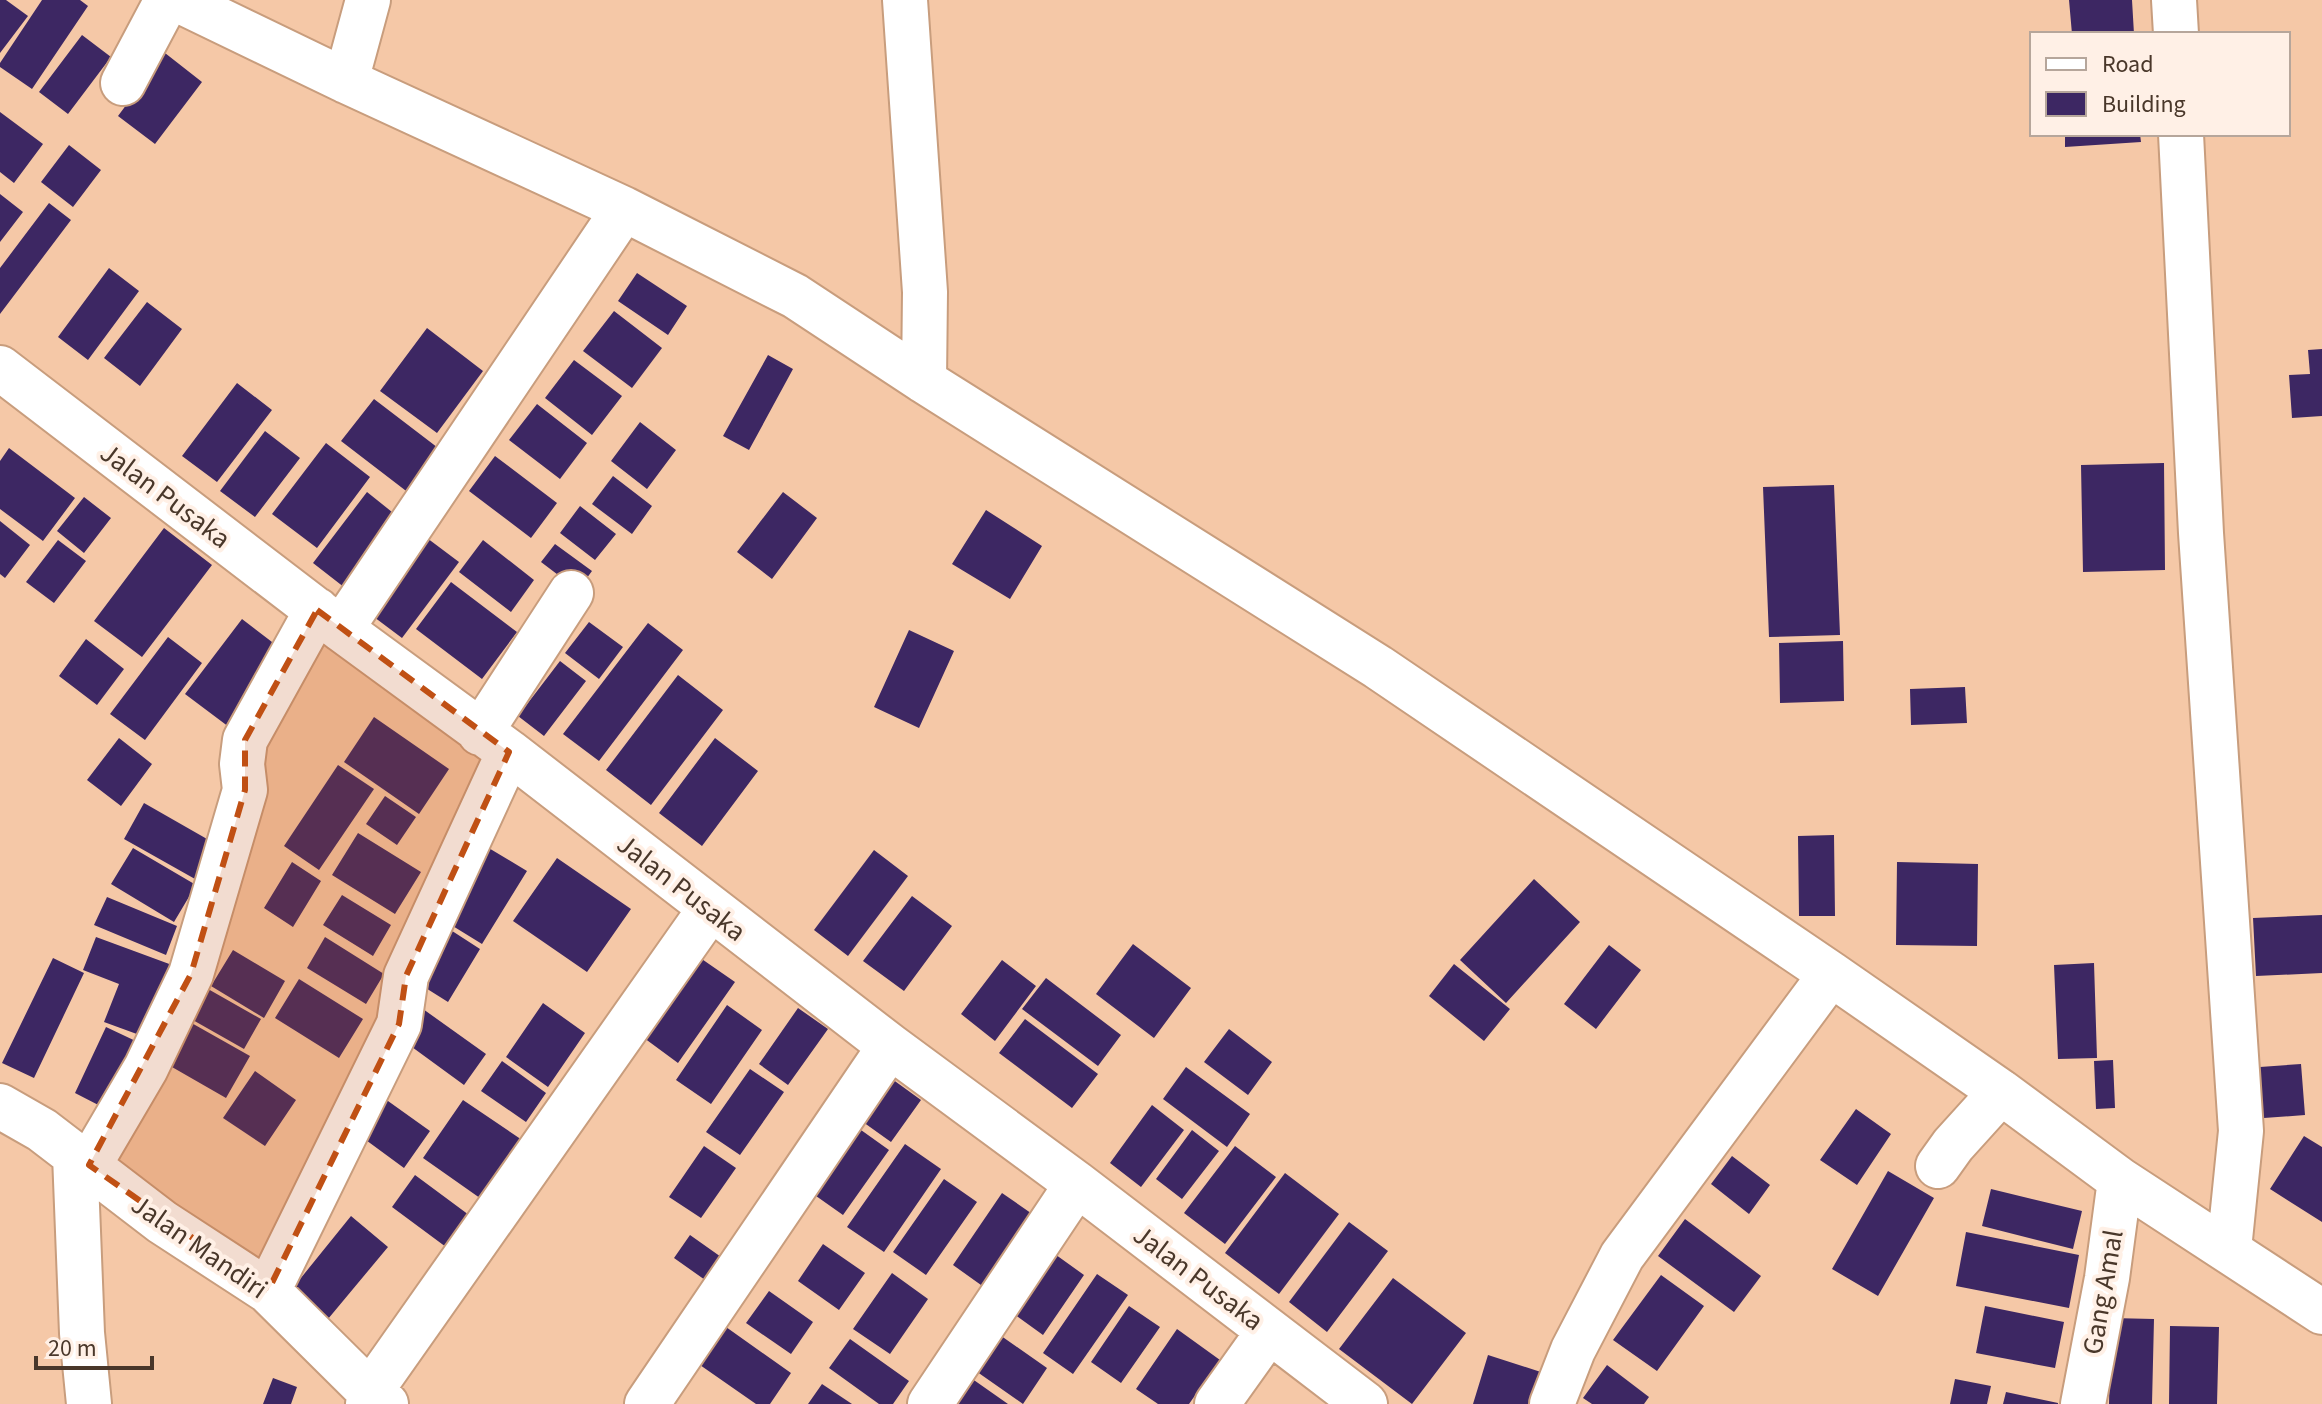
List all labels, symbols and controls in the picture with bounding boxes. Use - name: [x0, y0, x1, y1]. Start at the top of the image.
- legend: [2030, 32, 2290, 136]
- text: Road: [2102, 47, 2154, 82]
- text: Building: [2102, 87, 2186, 122]
- street label: Jalan Pusaka: [92, 433, 239, 558]
- street label: Jalan Pusaka: [608, 825, 754, 951]
- street label: Jalan Mandiri: [123, 1185, 276, 1309]
- street label: Jalan Pusaka: [1125, 1215, 1272, 1340]
- street label: Gang Amal: [2072, 1227, 2134, 1358]
- scale bar: [36, 1320, 152, 1370]
- text: 20 m: [48, 1331, 97, 1366]

